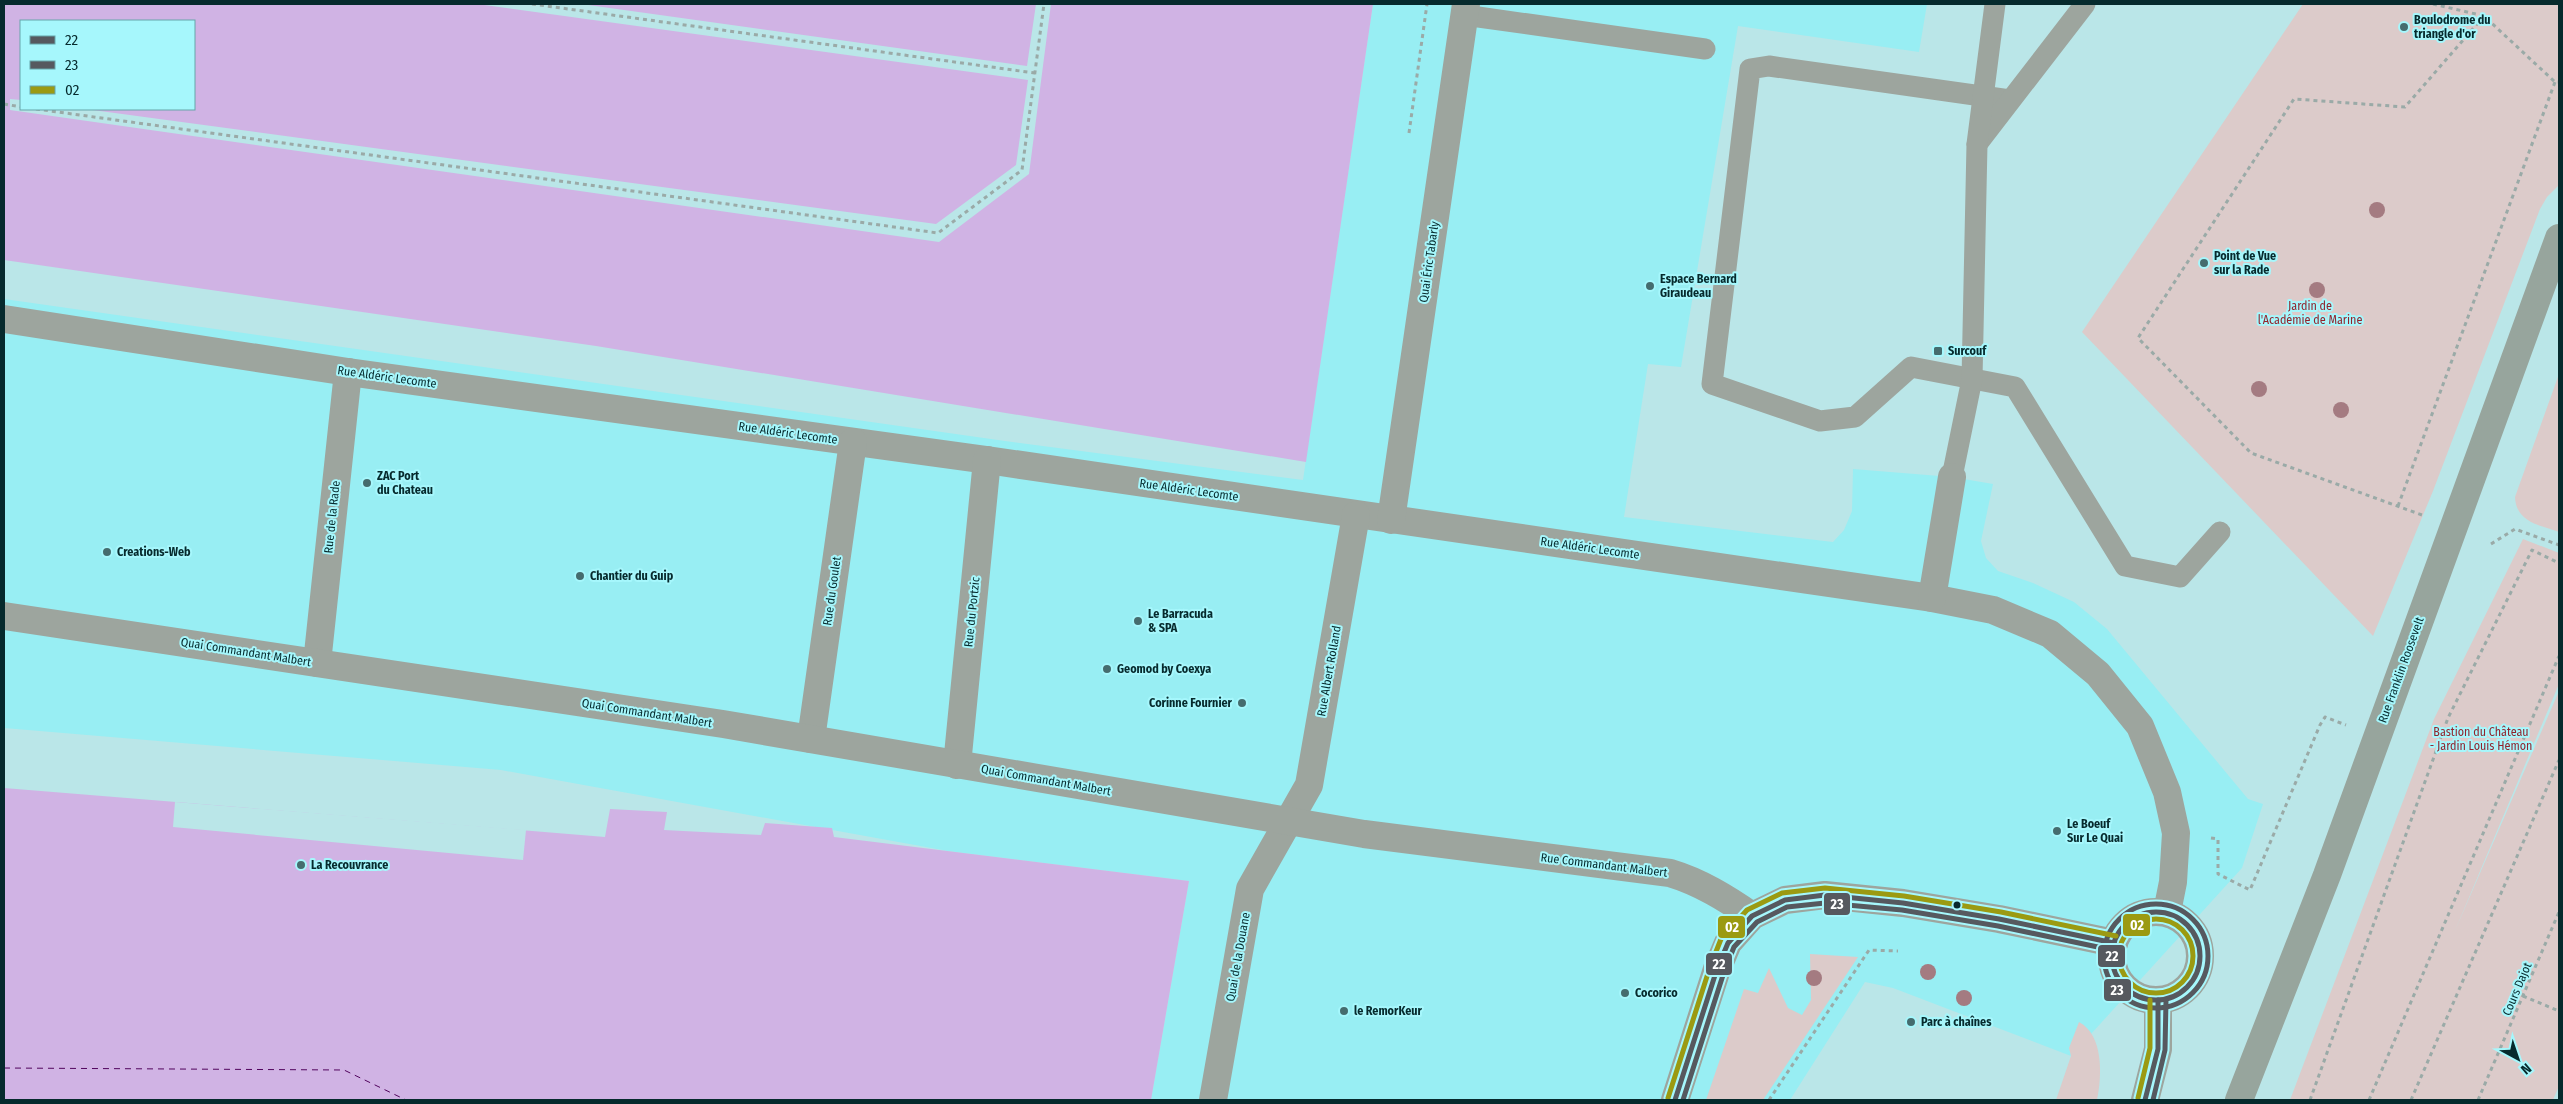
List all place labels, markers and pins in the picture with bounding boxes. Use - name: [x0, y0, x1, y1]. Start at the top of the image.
- place label: Boulodrome du triangle d'or: [2414, 13, 2490, 41]
- marker: Boulodrome du triangle d'or: [2398, 21, 2410, 33]
- place label: Point de Vue sur la Rade: [2214, 249, 2276, 277]
- marker: Point de Vue sur la Rade: [2198, 257, 2210, 269]
- place label: Espace Bernard Giraudeau: [1660, 272, 1737, 300]
- marker: Espace Bernard Giraudeau: [1644, 280, 1656, 292]
- place label: Surcouf: [1948, 344, 1987, 358]
- marker: Surcouf: [1932, 345, 1944, 357]
- place label: ZAC Port du Chateau: [377, 469, 433, 497]
- marker: ZAC Port du Chateau: [361, 477, 373, 489]
- place label: Creations-Web: [117, 545, 191, 559]
- marker: Creations-Web: [101, 546, 113, 558]
- place label: Chantier du Guip: [590, 569, 674, 583]
- marker: Chantier du Guip: [574, 570, 586, 582]
- place label: Le Barracuda & SPA: [1148, 607, 1213, 635]
- marker: Le Barracuda & SPA: [1132, 615, 1144, 627]
- place label: Geomod by Coexya: [1117, 662, 1211, 676]
- marker: Geomod by Coexya: [1101, 663, 1113, 675]
- place label: Corinne Fournier: [1149, 696, 1233, 710]
- marker: Corinne Fournier: [1236, 697, 1248, 709]
- place label: Le Boeuf Sur Le Quai: [2067, 817, 2123, 845]
- marker: Le Boeuf Sur Le Quai: [2051, 825, 2063, 837]
- place label: La Recouvrance: [311, 858, 388, 872]
- marker: La Recouvrance: [295, 859, 307, 871]
- unlabelled marker: [1952, 900, 1962, 910]
- place label: Cocorico: [1635, 986, 1678, 1000]
- marker: Cocorico: [1619, 987, 1631, 999]
- place label: le RemorKeur: [1354, 1004, 1422, 1018]
- marker: le RemorKeur: [1338, 1005, 1350, 1017]
- place label: Parc à chaînes: [1921, 1015, 1992, 1029]
- marker: Parc à chaînes: [1905, 1016, 1917, 1028]

